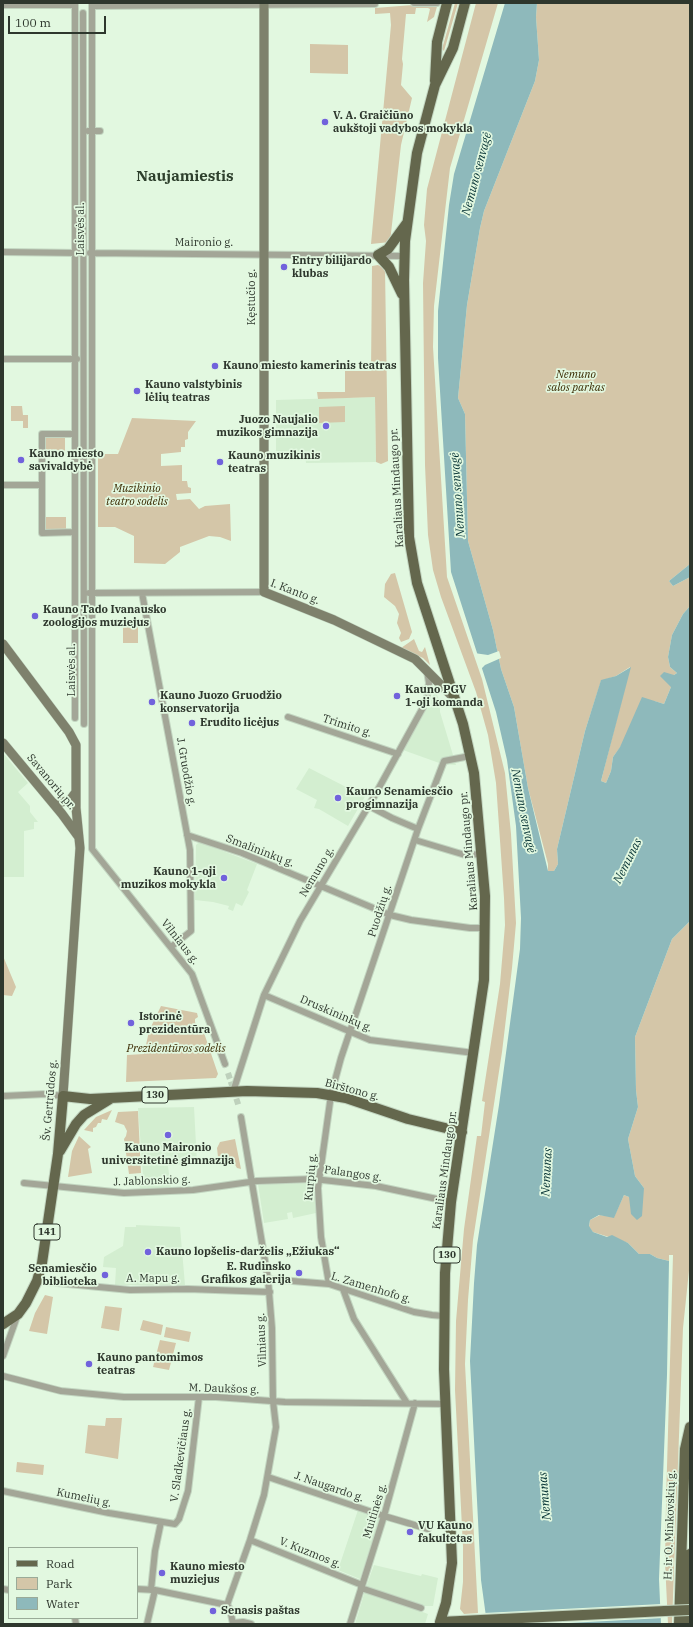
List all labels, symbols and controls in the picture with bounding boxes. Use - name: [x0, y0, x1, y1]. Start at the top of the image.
- scale bar: [10, 8, 108, 34]
- text: 100 m: [15, 15, 51, 30]
- place label: V. A. Graičiūno aukštoji vadybos mokykla: [333, 109, 473, 135]
- marker: V. A. Graičiūno aukštoji vadybos mokykla: [320, 117, 330, 127]
- water label: Nemuno senvagė: [459, 131, 495, 217]
- district label: Naujamiestis: [136, 168, 234, 186]
- street label: Laisvės al.: [74, 202, 88, 256]
- street label: Maironio g.: [175, 236, 233, 250]
- place label: Entry bilijardo klubas: [292, 254, 372, 280]
- marker: Entry bilijardo klubas: [279, 262, 289, 272]
- street label: Kęstučio g.: [245, 269, 259, 325]
- place label: Kauno miesto kamerinis teatras: [223, 359, 397, 373]
- marker: Kauno miesto kamerinis teatras: [210, 361, 220, 371]
- park label: Nemuno salos parkas: [547, 368, 605, 394]
- place label: Kauno valstybinis lėlių teatras: [145, 378, 242, 404]
- marker: Kauno valstybinis lėlių teatras: [132, 386, 142, 396]
- place label: Juozo Naujalio muzikos gimnazija: [216, 413, 318, 439]
- marker: Juozo Naujalio muzikos gimnazija: [321, 421, 331, 431]
- street label: Karaliaus Mindaugo pr.: [387, 428, 407, 548]
- place label: Kauno miesto savivaldybė: [29, 447, 104, 473]
- place label: Kauno muzikinis teatras: [228, 449, 320, 475]
- water label: Nemuno senvagė: [448, 452, 468, 538]
- marker: Kauno miesto savivaldybė: [16, 455, 26, 465]
- marker: Kauno muzikinis teatras: [215, 457, 225, 467]
- park label: Muzikinio teatro sodelis: [106, 482, 168, 508]
- street label: I. Kanto g.: [269, 577, 321, 607]
- place label: Kauno Tado Ivanausko zoologijos muziejus: [43, 603, 166, 629]
- marker: Kauno Tado Ivanausko zoologijos muziejus: [30, 611, 40, 621]
- street label: Laisvės al.: [65, 643, 79, 697]
- place label: Kauno PGV 1-oji komanda: [405, 683, 483, 709]
- place label: Kauno Juozo Gruodžio konservatorija: [160, 689, 282, 715]
- marker: Kauno PGV 1-oji komanda: [392, 691, 402, 701]
- marker: Kauno Juozo Gruodžio konservatorija: [147, 697, 157, 707]
- street label: Trimito g.: [321, 712, 373, 740]
- place label: Erudito licėjus: [200, 716, 279, 730]
- marker: Erudito licėjus: [187, 718, 197, 728]
- street label: J. Gruodžio g.: [173, 737, 199, 807]
- street label: Savanorių pr.: [24, 752, 78, 812]
- water label: Nemuno senvagė: [508, 768, 538, 854]
- place label: Kauno Senamiesčio progimnazija: [346, 785, 453, 811]
- street label: Karaliaus Mindaugo pr.: [457, 791, 481, 911]
- marker: Kauno Senamiesčio progimnazija: [333, 793, 343, 803]
- street label: Smalininkų g.: [224, 832, 296, 870]
- water label: Nemunas: [611, 836, 645, 886]
- street label: Nemuno g.: [297, 844, 337, 900]
- place label: Kauno 1-oji muzikos mokykla: [121, 865, 216, 891]
- marker: Kauno 1-oji muzikos mokykla: [219, 873, 229, 883]
- street label: Puodžių g.: [365, 883, 395, 939]
- street label: Vilniaus g.: [158, 917, 202, 967]
- street label: Druskininkų g.: [298, 993, 374, 1035]
- place label: Istorinė prezidentūra: [139, 1010, 210, 1036]
- marker: Istorinė prezidentūra: [126, 1018, 136, 1028]
- park label: Prezidentūros sodelis: [127, 1042, 225, 1056]
- street label: Šv. Gertrūdos g.: [40, 1059, 60, 1141]
- street label: Birštono g.: [323, 1076, 381, 1104]
- road number: 130: [142, 1087, 168, 1103]
- street label: Karaliaus Mindaugo pr.: [430, 1110, 460, 1230]
- marker: Kauno Maironio universitetinė gimnazija: [163, 1130, 173, 1140]
- place label: Kauno Maironio universitetinė gimnazija: [102, 1141, 234, 1167]
- water label: Nemunas: [539, 1147, 555, 1197]
- street label: Kurpių g.: [302, 1153, 320, 1201]
- street label: Palangos g.: [323, 1163, 383, 1185]
- street label: J. Jablonskio g.: [113, 1173, 191, 1189]
- road number: 141: [34, 1224, 60, 1240]
- place label: Kauno lopšelis-darželis „Ežiukas“: [156, 1245, 340, 1259]
- marker: Kauno lopšelis-darželis „Ežiukas“: [143, 1247, 153, 1257]
- road number: 130: [434, 1247, 460, 1263]
- place label: E. Rudinsko Grafikos galerija: [201, 1260, 291, 1286]
- place label: Senamiesčio biblioteka: [28, 1262, 97, 1288]
- marker: E. Rudinsko Grafikos galerija: [294, 1268, 304, 1278]
- marker: Senamiesčio biblioteka: [100, 1270, 110, 1280]
- street label: L. Zamenhofo g.: [329, 1270, 413, 1306]
- street label: A. Mapu g.: [126, 1272, 180, 1286]
- street label: Vilniaus g.: [254, 1313, 270, 1367]
- place label: Kauno pantomimos teatras: [97, 1351, 203, 1377]
- marker: Kauno pantomimos teatras: [84, 1359, 94, 1369]
- street label: M. Daukšos g.: [188, 1381, 260, 1397]
- street label: V. Sladkevičiaus g.: [168, 1407, 194, 1503]
- street label: J. Naugardo g.: [293, 1469, 365, 1505]
- street label: H. ir O. Minkovskių g.: [661, 1470, 679, 1580]
- water label: Nemunas: [536, 1471, 554, 1521]
- street label: Muitinės g.: [360, 1482, 390, 1540]
- street label: Kumelių g.: [55, 1486, 113, 1510]
- place label: VU Kauno fakultetas: [418, 1519, 472, 1545]
- marker: VU Kauno fakultetas: [405, 1527, 415, 1537]
- street label: V. Kuzmos g.: [277, 1535, 343, 1571]
- legend: [8, 1547, 138, 1619]
- text: Road: [46, 1556, 75, 1571]
- place label: Kauno miesto muziejus: [170, 1560, 245, 1586]
- marker: Kauno miesto muziejus: [157, 1568, 167, 1578]
- text: Park: [46, 1576, 72, 1591]
- text: Water: [46, 1596, 79, 1611]
- place label: Senasis paštas: [221, 1604, 300, 1618]
- marker: Senasis paštas: [208, 1606, 218, 1616]

